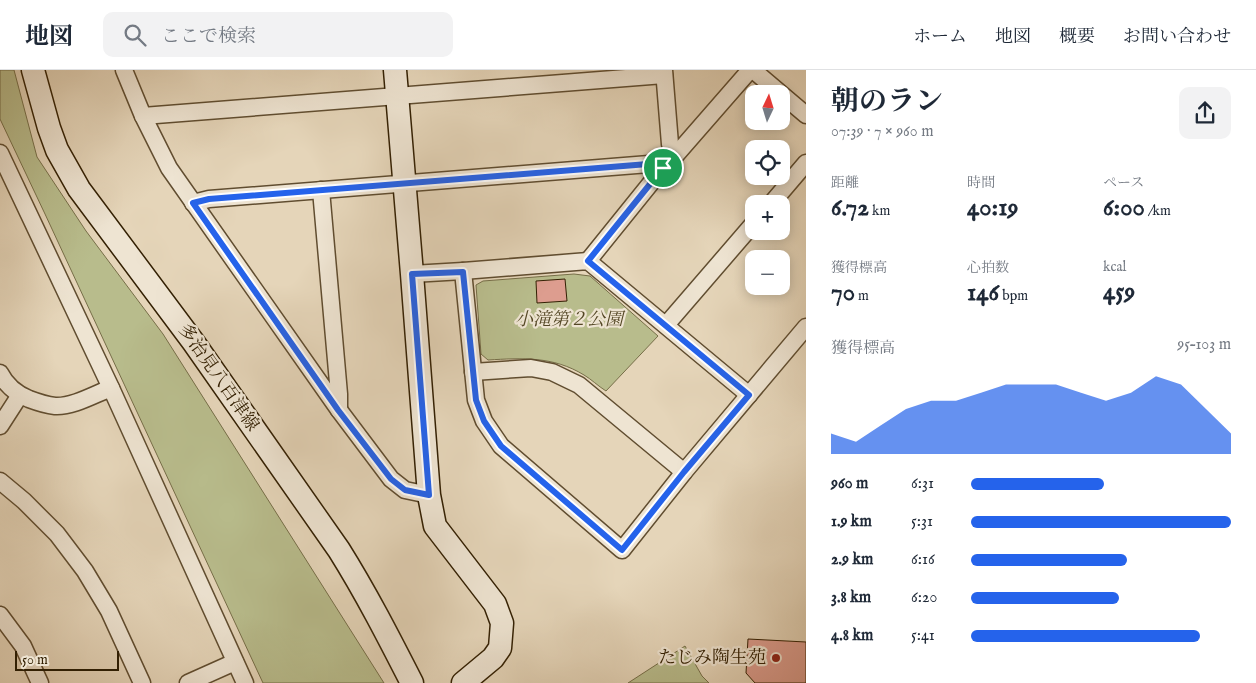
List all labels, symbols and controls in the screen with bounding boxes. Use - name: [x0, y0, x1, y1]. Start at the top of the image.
- search box: [103, 12, 453, 57]
- icon: search: [121, 21, 149, 49]
- text: 地図: [25, 22, 73, 53]
- text: ここで検索: [161, 25, 256, 49]
- text: ホーム: [913, 26, 967, 49]
- text: 地図: [995, 26, 1031, 49]
- text: 概要: [1059, 26, 1095, 49]
- text: お問い合わせ: [1123, 26, 1231, 49]
- north arrow: [745, 85, 790, 130]
- map controls: [745, 85, 790, 295]
- text: 朝のラン: [831, 85, 943, 120]
- button: share: [1179, 87, 1231, 139]
- text: 07:39 · 7 × 960 m: [831, 122, 934, 142]
- button: locate: [745, 140, 790, 185]
- pin: [642, 147, 684, 189]
- icon: arrive: [649, 154, 677, 182]
- text: 距離: [831, 174, 859, 192]
- text: 時間: [967, 174, 995, 192]
- text: ペース: [1103, 174, 1144, 192]
- text: 6.72: [831, 192, 869, 224]
- text: 40:19: [967, 192, 1018, 224]
- text: 6:00: [1103, 192, 1145, 224]
- button: +: [745, 195, 790, 240]
- text: km: [869, 202, 890, 220]
- text: /km: [1145, 202, 1171, 220]
- button: −: [745, 250, 790, 295]
- text: kcal: [1103, 258, 1126, 276]
- text: 獲得標高: [831, 259, 887, 277]
- text: 心拍数: [967, 259, 1009, 277]
- text: 459: [1103, 276, 1135, 308]
- text: 70: [831, 277, 855, 309]
- text: 146: [967, 277, 999, 309]
- text: m: [855, 287, 869, 305]
- text: bpm: [999, 287, 1028, 305]
- park label: 小滝第２公園: [515, 309, 626, 332]
- street label: 多治見八百津線: [172, 320, 264, 436]
- text: 95–103 m: [1177, 335, 1231, 355]
- text: 獲得標高: [831, 339, 895, 359]
- text: 960 m: [831, 474, 868, 494]
- text: 6:31: [911, 474, 934, 494]
- text: 1.9 km: [831, 512, 872, 532]
- text: 5:31: [911, 512, 933, 532]
- text: 2.9 km: [831, 550, 873, 570]
- text: 6:16: [911, 550, 935, 570]
- text: 3.8 km: [831, 588, 871, 608]
- text: 6:20: [911, 588, 937, 608]
- text: 4.8 km: [831, 626, 873, 646]
- text: 5:41: [911, 626, 935, 646]
- place label: たじみ陶生苑: [658, 647, 766, 670]
- scale bar: [15, 648, 119, 671]
- text: 50 m: [22, 651, 48, 669]
- marker: たじみ陶生苑: [770, 652, 782, 664]

